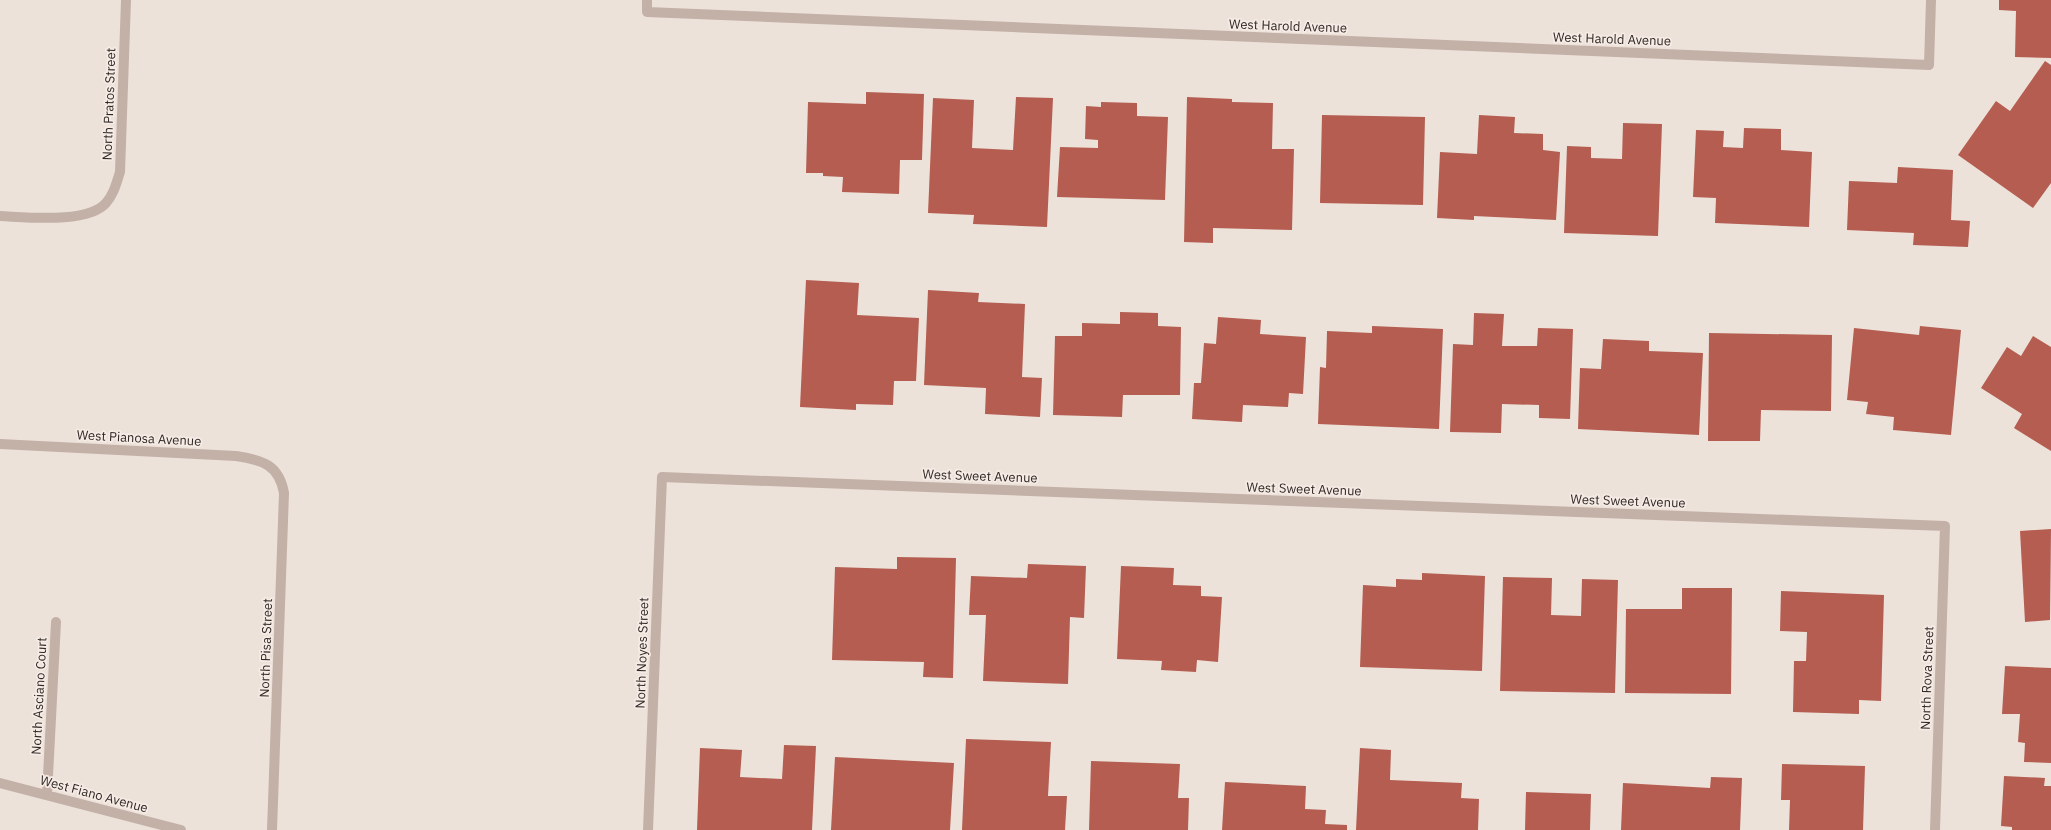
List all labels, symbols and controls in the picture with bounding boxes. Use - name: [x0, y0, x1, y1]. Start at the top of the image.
- street label: West Harold Avenue: [1229, 15, 1347, 37]
- street label: West Harold Avenue: [1553, 28, 1671, 50]
- street label: North Pratos Street: [99, 47, 119, 161]
- street label: West Pianosa Avenue: [76, 426, 202, 450]
- street label: West Sweet Avenue: [922, 465, 1038, 487]
- street label: West Sweet Avenue: [1246, 478, 1362, 500]
- street label: West Sweet Avenue: [1570, 490, 1686, 512]
- street label: North Noyes Street: [632, 597, 652, 709]
- street label: North Pisa Street: [256, 598, 276, 698]
- street label: North Rova Street: [1917, 626, 1937, 730]
- street label: North Asciano Court: [27, 637, 51, 755]
- street label: West Fiano Avenue: [38, 771, 150, 817]

